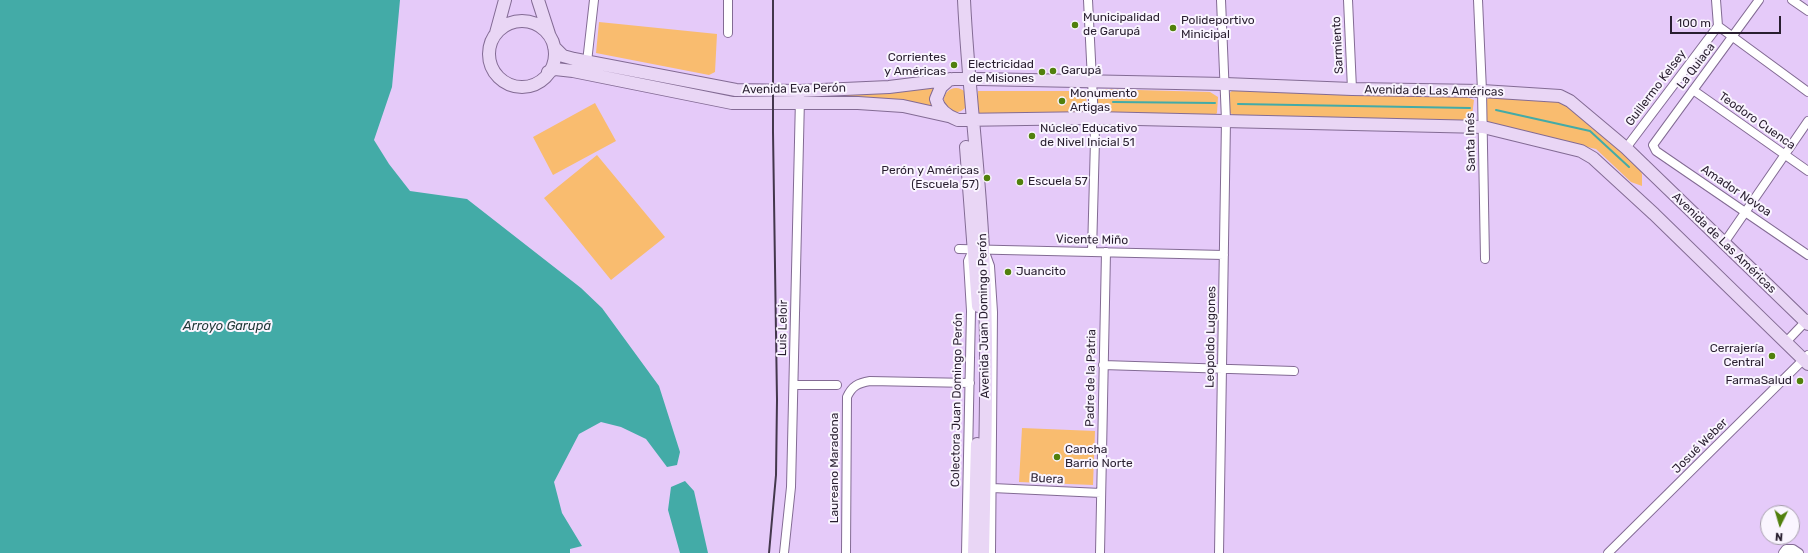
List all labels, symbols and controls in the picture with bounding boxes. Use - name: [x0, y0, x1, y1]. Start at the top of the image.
- scale bar: [1672, 8, 1783, 34]
- place label: Municipalidad de Garupá: [1083, 11, 1160, 39]
- place label: Polideportivo Minicipal: [1181, 14, 1255, 42]
- street label: Sarmiento: [1329, 16, 1347, 74]
- text: 100 m: [1677, 16, 1711, 30]
- marker: Municipalidad de Garupá: [1070, 20, 1080, 30]
- marker: Polideportivo Minicipal: [1168, 23, 1178, 33]
- street label: La Quiaca: [1674, 40, 1718, 92]
- street label: Guillermo Kelsey: [1623, 47, 1689, 129]
- place label: Corrientes y Américas: [884, 51, 946, 79]
- place label: Electricidad de Misiones: [968, 58, 1034, 86]
- marker: Corrientes y Américas: [949, 60, 959, 70]
- place label: Garupá: [1061, 64, 1101, 78]
- marker: Garupá: [1048, 66, 1058, 76]
- marker: Electricidad de Misiones: [1037, 67, 1047, 77]
- street label: Avenida Eva Perón: [742, 81, 846, 97]
- street label: Avenida de Las Américas: [1364, 83, 1504, 99]
- place label: Monumento Artigas: [1070, 87, 1137, 115]
- street label: Teodoro Cuenca: [1716, 89, 1798, 153]
- marker: Monumento Artigas: [1057, 96, 1067, 106]
- street label: Santa Inés: [1463, 112, 1479, 172]
- place label: Núcleo Educativo de Nivel Inicial 51: [1040, 122, 1137, 150]
- marker: Núcleo Educativo de Nivel Inicial 51: [1027, 131, 1037, 141]
- street label: Amador Novoa: [1698, 162, 1774, 220]
- place label: Perón y Américas (Escuela 57): [881, 164, 979, 192]
- marker: Perón y Américas (Escuela 57): [982, 173, 992, 183]
- place label: Escuela 57: [1028, 175, 1088, 189]
- marker: Escuela 57: [1015, 177, 1025, 187]
- street label: Avenida de Las Américas: [1669, 189, 1779, 297]
- street label: Vicente Miño: [1056, 232, 1128, 248]
- street label: Avenida Juan Domingo Perón: [975, 233, 993, 399]
- place label: Juancito: [1016, 265, 1066, 279]
- marker: Juancito: [1003, 267, 1013, 277]
- street label: Leopoldo Lugones: [1203, 286, 1219, 388]
- street label: Luis Leloir: [775, 300, 791, 356]
- street label: Colectora Juan Domingo Perón: [948, 313, 966, 487]
- water label: Arroyo Garupá: [183, 318, 271, 334]
- street label: Padre de la Patria: [1083, 329, 1099, 427]
- place label: Cerrajería Central: [1710, 342, 1764, 370]
- marker: Cerrajería Central: [1767, 351, 1777, 361]
- place label: FarmaSalud: [1725, 374, 1792, 388]
- marker: FarmaSalud: [1795, 376, 1805, 386]
- street label: Laureano Maradona: [828, 413, 842, 523]
- street label: Josué Weber: [1669, 415, 1731, 477]
- place label: Cancha Barrio Norte: [1065, 443, 1133, 471]
- marker: Cancha Barrio Norte: [1052, 452, 1062, 462]
- street label: Buera: [1030, 471, 1064, 487]
- north arrow: [1760, 505, 1800, 545]
- text: N: [1774, 530, 1784, 543]

